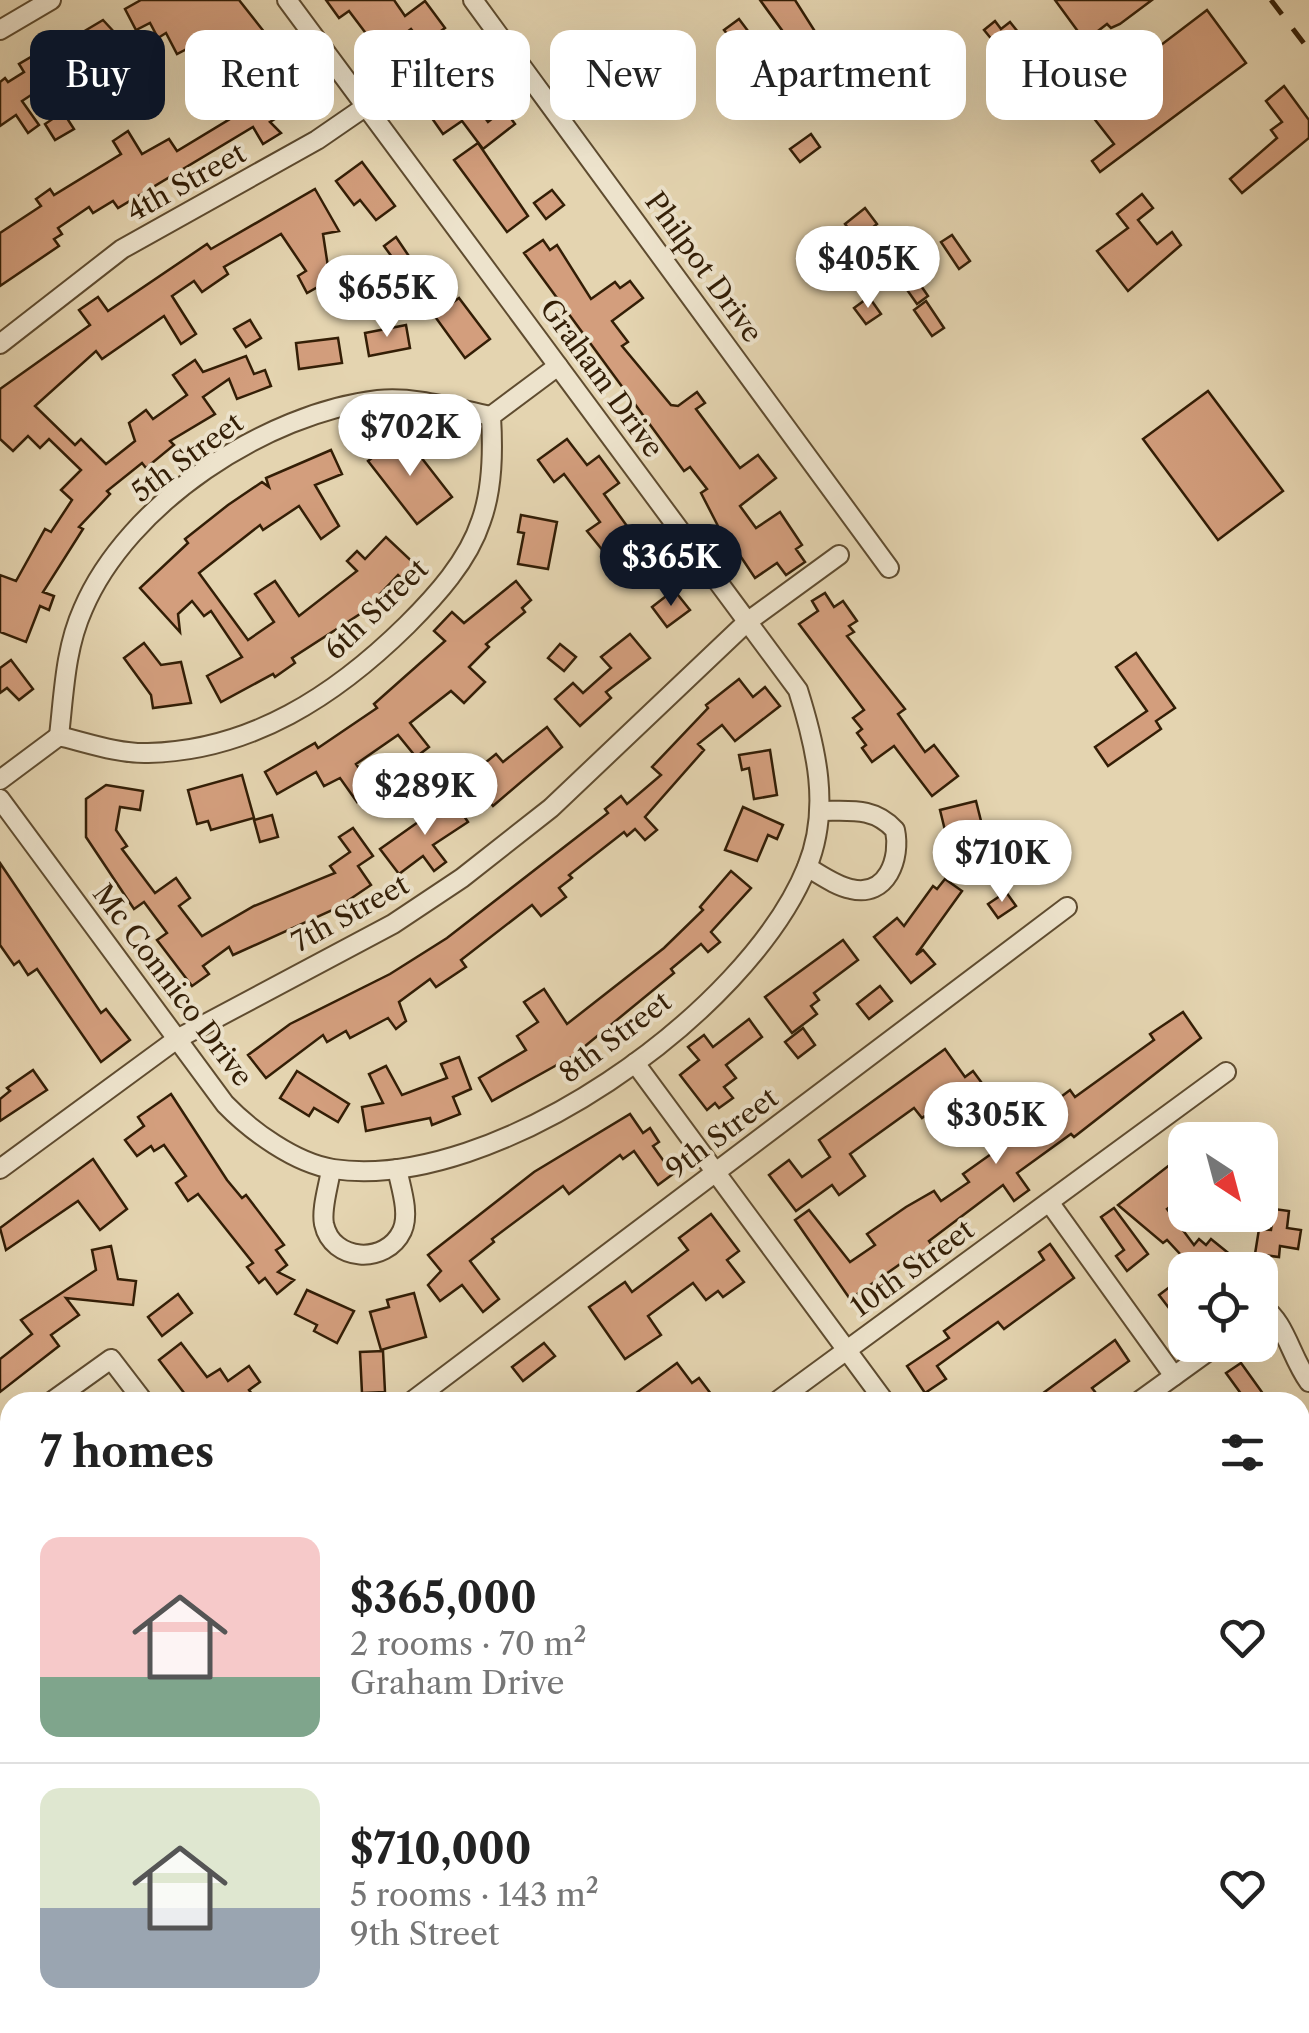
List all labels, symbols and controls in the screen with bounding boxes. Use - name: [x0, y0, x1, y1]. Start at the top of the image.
- chip: Buy: [30, 30, 165, 120]
- chip: Rent: [185, 30, 334, 120]
- chip: Filters: [354, 30, 530, 120]
- chip: New: [550, 30, 696, 120]
- chip: Apartment: [716, 30, 966, 120]
- chip: House: [986, 30, 1163, 120]
- street label: 4th Street: [121, 135, 251, 228]
- street label: Philpot Drive: [638, 185, 770, 349]
- pin: $405K: [798, 226, 938, 311]
- text: $405K: [818, 239, 918, 278]
- pin: $655K: [317, 255, 457, 340]
- text: $655K: [338, 268, 436, 307]
- street label: Graham Drive: [533, 292, 671, 464]
- pin: $702K: [340, 394, 480, 479]
- street label: 5th Street: [125, 405, 249, 509]
- text: $702K: [360, 407, 460, 446]
- pin: $365K: [601, 524, 741, 609]
- text: $365K: [622, 537, 720, 576]
- street label: 6th Street: [317, 551, 435, 667]
- pin: $289K: [355, 753, 495, 838]
- text: $289K: [374, 766, 476, 805]
- pin: $710K: [932, 820, 1072, 905]
- text: $710K: [955, 833, 1049, 872]
- street label: 7th Street: [286, 867, 414, 959]
- street label: Mc Connico Drive: [86, 877, 260, 1093]
- street label: 8th Street: [553, 984, 678, 1090]
- street label: 9th Street: [660, 1080, 784, 1186]
- pin: $305K: [926, 1082, 1066, 1167]
- text: $305K: [946, 1095, 1046, 1134]
- north arrow: [1168, 1122, 1278, 1232]
- map controls: [1168, 1122, 1278, 1362]
- street label: 10th Street: [844, 1212, 980, 1324]
- button: locate: [1168, 1252, 1278, 1362]
- icon: filters: [1215, 1425, 1270, 1480]
- text: 7 homes: [40, 1426, 214, 1478]
- text: $365,000: [350, 1572, 537, 1624]
- icon: home: [120, 1577, 240, 1697]
- icon: heart: [1215, 1610, 1270, 1665]
- text: 2 rooms · 70 m²: [350, 1624, 586, 1663]
- text: Graham Drive: [350, 1663, 564, 1702]
- text: $710,000: [350, 1823, 531, 1875]
- icon: home: [120, 1828, 240, 1948]
- icon: heart: [1215, 1861, 1270, 1916]
- text: 5 rooms · 143 m²: [350, 1875, 599, 1914]
- text: 9th Street: [350, 1914, 499, 1953]

